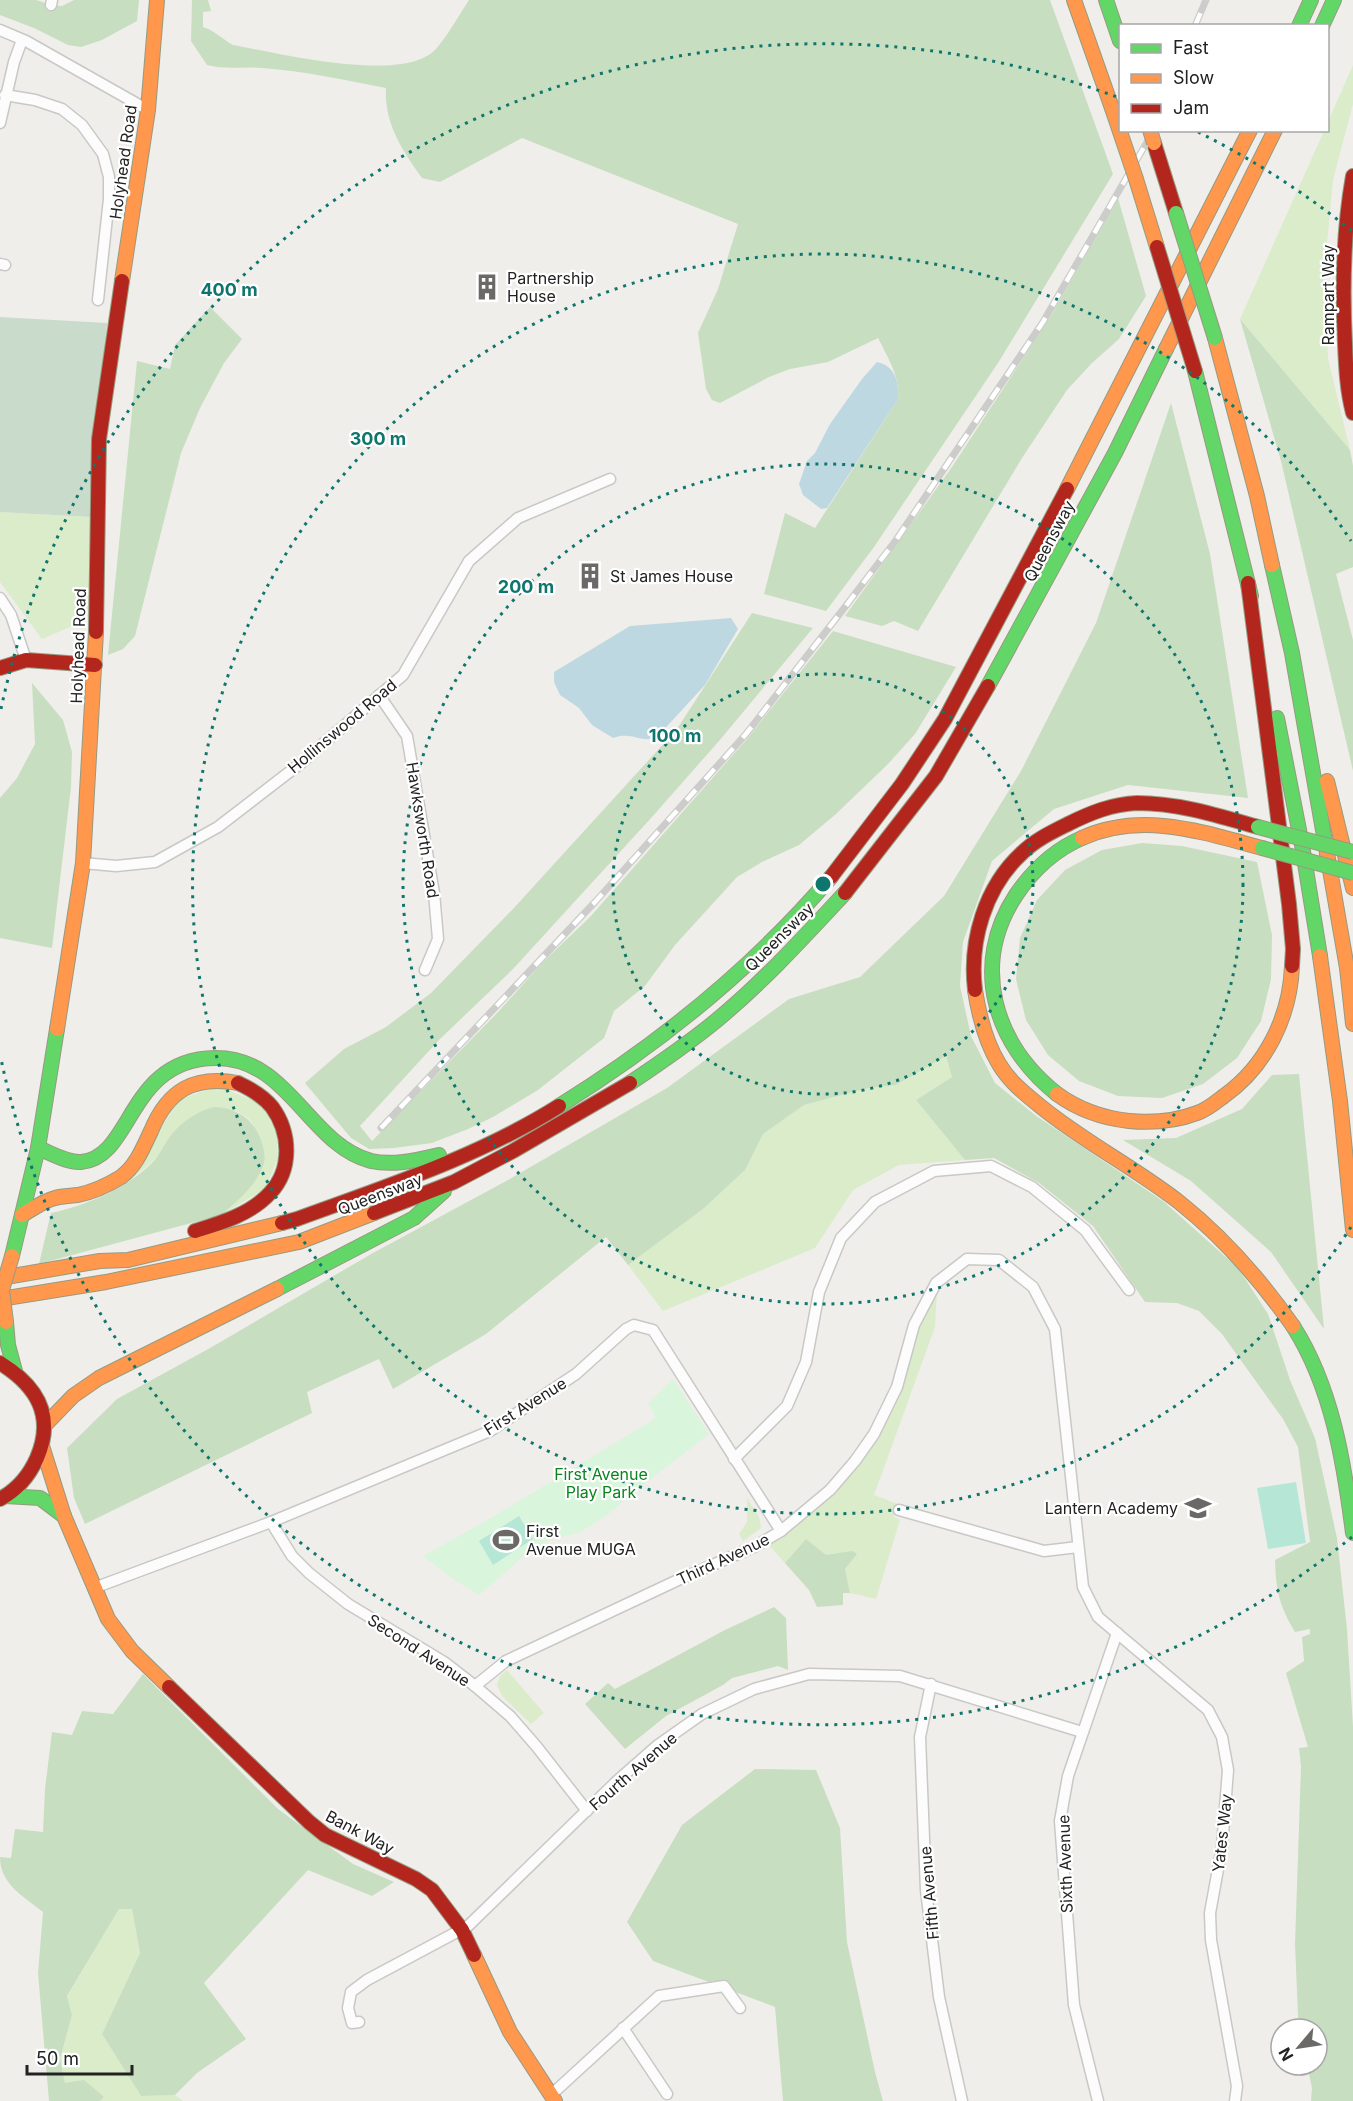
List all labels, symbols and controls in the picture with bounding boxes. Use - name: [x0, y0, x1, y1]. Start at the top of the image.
- legend: [1119, 24, 1329, 132]
- text: Fast: [1173, 37, 1209, 58]
- text: Slow: [1173, 67, 1214, 88]
- text: Jam: [1173, 97, 1209, 118]
- street label: Holyhead Road: [105, 104, 141, 220]
- street label: Rampart Way: [1318, 245, 1338, 345]
- place label: Partnership House: [507, 268, 594, 306]
- building icon: Partnership House: [472, 272, 502, 302]
- text: 400 m: [200, 279, 258, 300]
- text: 300 m: [350, 428, 406, 449]
- street label: Queensway: [1019, 497, 1079, 585]
- building icon: St James House: [575, 561, 605, 591]
- place label: St James House: [610, 566, 733, 586]
- text: 200 m: [498, 576, 554, 597]
- street label: Holyhead Road: [66, 588, 90, 704]
- street label: Hollinswood Road: [284, 675, 400, 777]
- text: 100 m: [649, 725, 701, 746]
- street label: Hawksworth Road: [402, 760, 444, 900]
- centre of rings: [813, 874, 833, 894]
- street label: Queensway: [740, 898, 818, 976]
- street label: Queensway: [335, 1169, 425, 1219]
- street label: First Avenue: [480, 1373, 570, 1439]
- park label: First Avenue Play Park: [554, 1464, 648, 1502]
- school or university icon: Lantern Academy: [1183, 1493, 1213, 1523]
- place label: Lantern Academy: [1045, 1498, 1178, 1518]
- place label: First Avenue MUGA: [526, 1521, 636, 1559]
- sports icon: First Avenue MUGA: [491, 1525, 521, 1555]
- street label: Third Avenue: [673, 1529, 773, 1589]
- street label: Second Avenue: [364, 1609, 474, 1691]
- street label: Fourth Avenue: [585, 1728, 681, 1814]
- street label: Yates Way: [1208, 1793, 1236, 1873]
- street label: Bank Way: [322, 1806, 398, 1858]
- street label: Sixth Avenue: [1053, 1814, 1077, 1914]
- street label: Fifth Avenue: [915, 1845, 943, 1941]
- north arrow: [1269, 2017, 1329, 2077]
- scale bar: [27, 2038, 132, 2076]
- text: N: [1274, 2044, 1298, 2064]
- text: 50 m: [36, 2048, 79, 2069]

